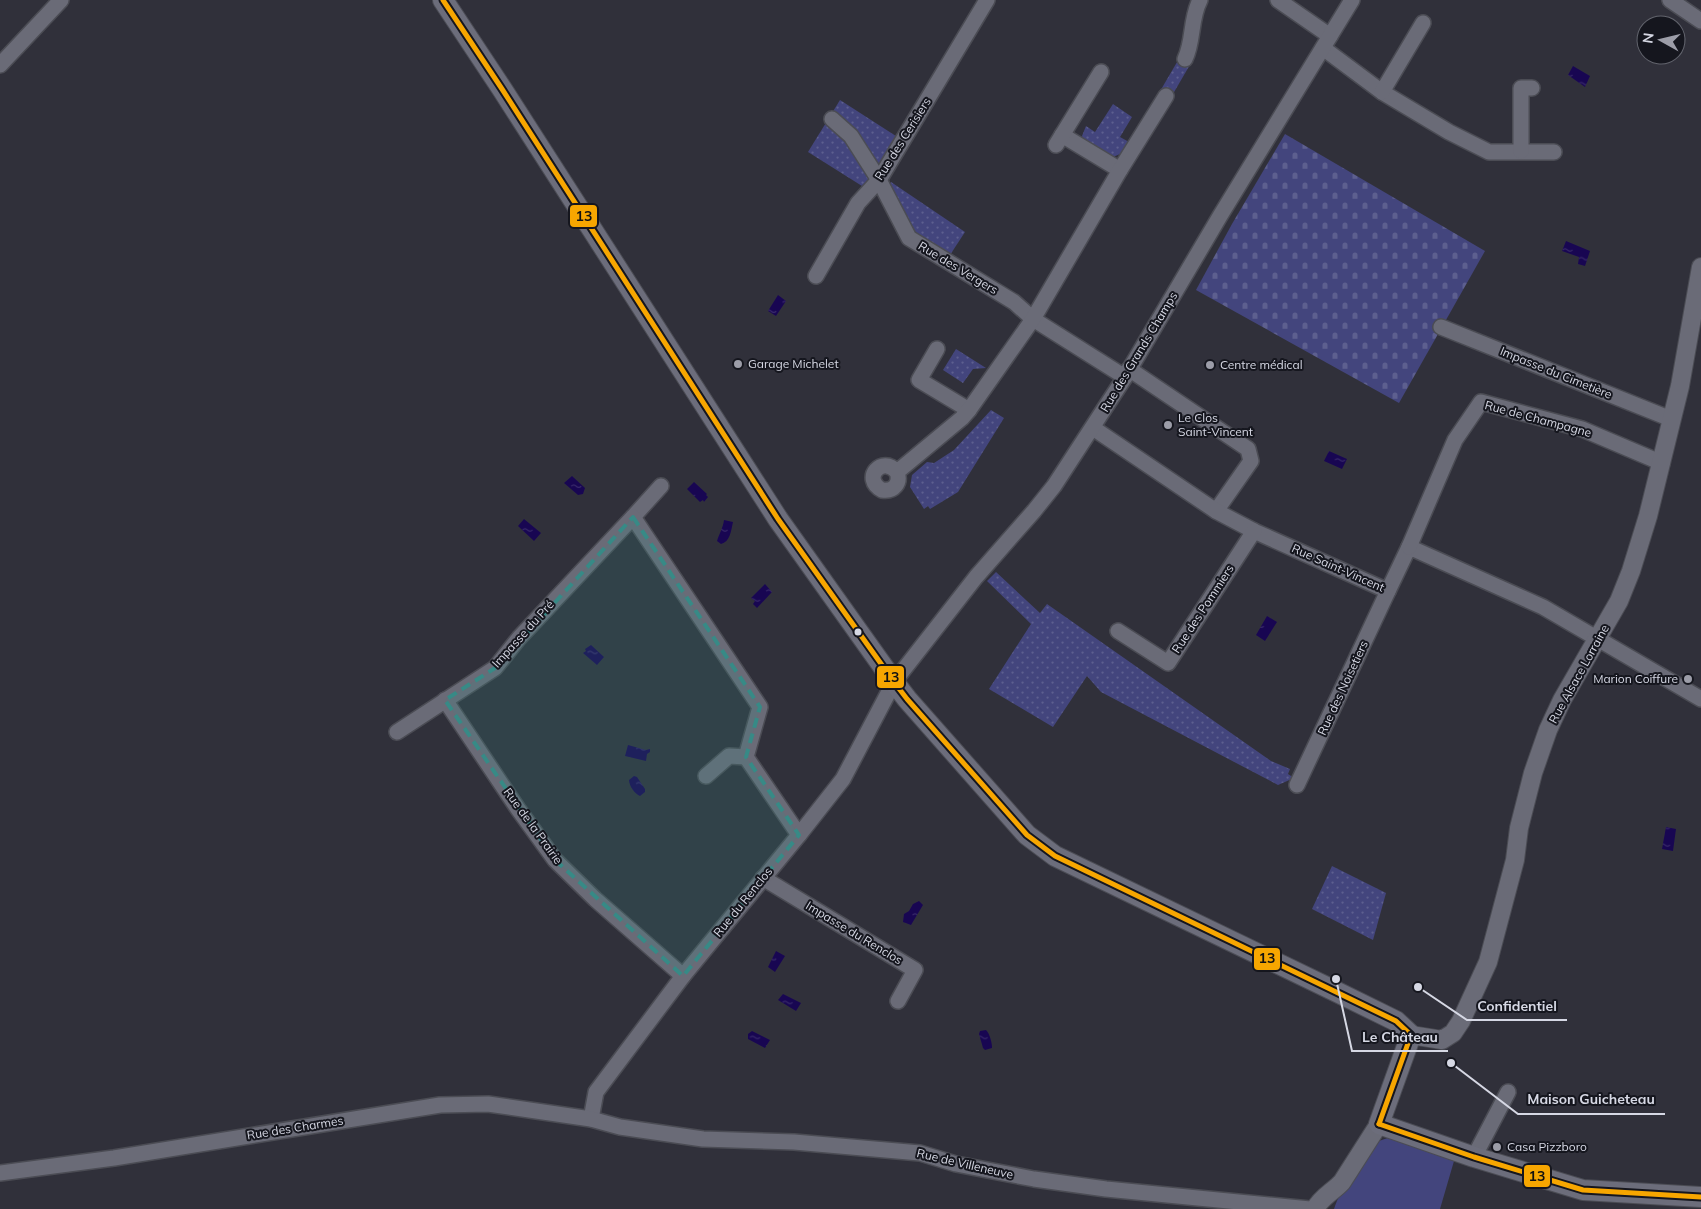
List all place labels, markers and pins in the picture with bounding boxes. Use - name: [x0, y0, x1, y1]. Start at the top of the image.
- place label: Garage Michelet: [748, 356, 839, 371]
- place label: Centre médical: [1220, 357, 1303, 372]
- marker: Garage Michelet: [732, 358, 744, 370]
- marker: Centre médical: [1204, 359, 1216, 371]
- place label: Le Clos Saint-Vincent: [1178, 410, 1253, 439]
- marker: Le Clos Saint-Vincent: [1162, 419, 1174, 431]
- unlabelled marker: [853, 627, 863, 637]
- place label: Marion Coiffure: [1593, 671, 1678, 686]
- marker: Marion Coiffure: [1682, 673, 1694, 685]
- callout: Confidentiel: [1467, 991, 1567, 1020]
- callout: Le Château: [1352, 1022, 1448, 1051]
- callout: Maison Guicheteau: [1518, 1085, 1665, 1114]
- place label: Casa Pizzboro: [1507, 1139, 1587, 1154]
- marker: Casa Pizzboro: [1491, 1141, 1503, 1153]

